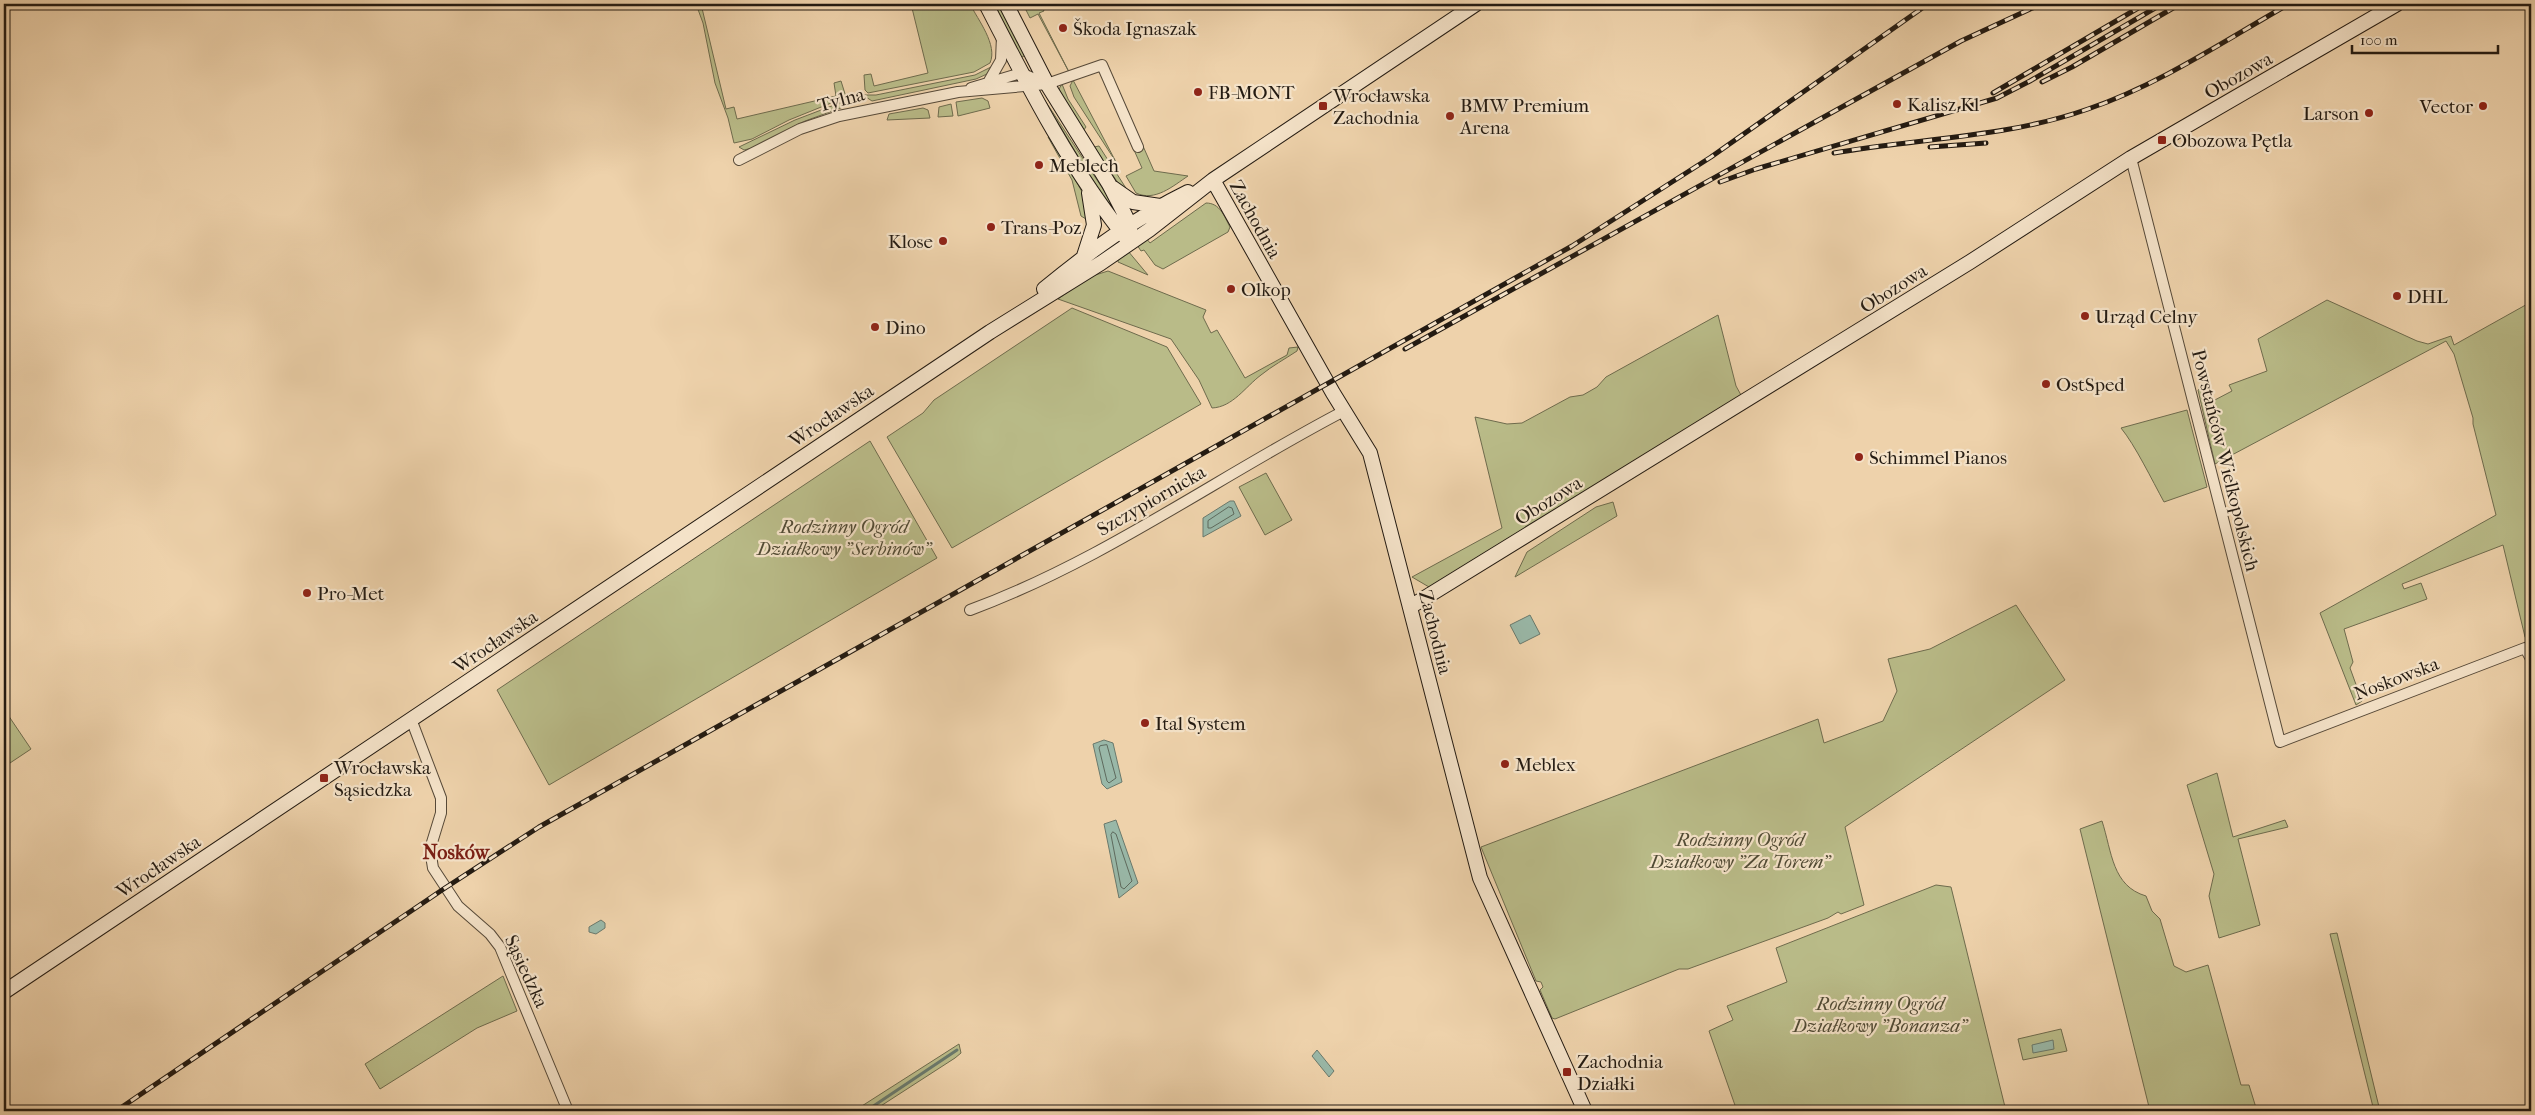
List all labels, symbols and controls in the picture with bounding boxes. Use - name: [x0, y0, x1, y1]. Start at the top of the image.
- place label: Škoda Ignaszak: [1073, 17, 1197, 40]
- marker: Škoda Ignaszak: [1057, 22, 1069, 34]
- scale bar: [2352, 22, 2499, 54]
- text: 100 m: [2360, 31, 2398, 49]
- street label: Obozowa: [2201, 47, 2277, 104]
- place label: FB-MONT: [1208, 82, 1295, 104]
- street label: Tylna: [815, 83, 867, 117]
- place label: Wrocławska Zachodnia: [1332, 85, 1430, 129]
- marker: FB-MONT: [1192, 86, 1204, 98]
- place label: Kalisz Kl: [1907, 94, 1979, 116]
- place label: BMW Premium Arena: [1459, 95, 1589, 139]
- place label: Vector: [2419, 96, 2474, 118]
- marker: Kalisz Kl: [1891, 98, 1903, 110]
- marker: Wrocławska Zachodnia: [1317, 100, 1329, 112]
- marker: Vector: [2477, 100, 2489, 112]
- place label: Larson: [2303, 103, 2359, 125]
- marker: Larson: [2363, 107, 2375, 119]
- marker: BMW Premium Arena: [1444, 110, 1456, 122]
- place label: Obozowa Pętla: [2172, 130, 2292, 152]
- marker: Obozowa Pętla: [2156, 134, 2168, 146]
- place label: Meblech: [1049, 155, 1119, 177]
- marker: Meblech: [1033, 159, 1045, 171]
- street label: Zachodnia: [1225, 177, 1286, 263]
- place label: Trans-Poz: [1001, 217, 1081, 239]
- marker: Trans-Poz: [985, 221, 997, 233]
- place label: Klose: [888, 231, 933, 253]
- marker: Klose: [937, 235, 949, 247]
- street label: Obozowa: [1856, 260, 1931, 318]
- place label: Olkop: [1241, 279, 1291, 301]
- marker: Olkop: [1225, 283, 1237, 295]
- place label: DHL: [2407, 286, 2448, 308]
- marker: DHL: [2391, 290, 2403, 302]
- place label: Urząd Celny: [2095, 306, 2198, 328]
- marker: Urząd Celny: [2079, 310, 2091, 322]
- place label: Dino: [885, 317, 926, 339]
- marker: Dino: [869, 321, 881, 333]
- street label: Powstańców Wielkopolskich: [2187, 347, 2263, 574]
- place label: OstSped: [2056, 374, 2125, 396]
- marker: OstSped: [2040, 378, 2052, 390]
- street label: Wrocławska: [784, 380, 878, 453]
- place label: Schimmel Pianos: [1869, 447, 2007, 469]
- marker: Schimmel Pianos: [1853, 451, 1865, 463]
- street label: Szczypiornicka: [1093, 461, 1210, 541]
- street label: Obozowa: [1511, 472, 1586, 530]
- park label: Rodzinny Ogród Działkowy "Serbinów": [755, 516, 933, 560]
- place label: Pro-Met: [317, 583, 385, 605]
- marker: Pro-Met: [301, 587, 313, 599]
- street label: Zachodnia: [1414, 588, 1456, 677]
- street label: Wrocławska: [448, 606, 542, 679]
- street label: Noskowska: [2351, 653, 2442, 705]
- place label: Ital System: [1155, 713, 1246, 735]
- marker: Ital System: [1139, 717, 1151, 729]
- place label: Meblex: [1515, 754, 1576, 776]
- place label: Wrocławska Sąsiedzka: [333, 757, 431, 801]
- marker: Meblex: [1499, 758, 1511, 770]
- marker: Wrocławska Sąsiedzka: [318, 772, 330, 784]
- park label: Rodzinny Ogród Działkowy "Za Torem": [1648, 829, 1832, 873]
- street label: Wrocławska: [111, 831, 205, 904]
- district label: Nosków: [423, 841, 491, 864]
- street label: Sąsiedzka: [500, 932, 553, 1011]
- park label: Rodzinny Ogród Działkowy "Bonanza": [1791, 993, 1969, 1037]
- place label: Zachodnia Działki: [1577, 1051, 1663, 1095]
- marker: Zachodnia Działki: [1561, 1066, 1573, 1078]

